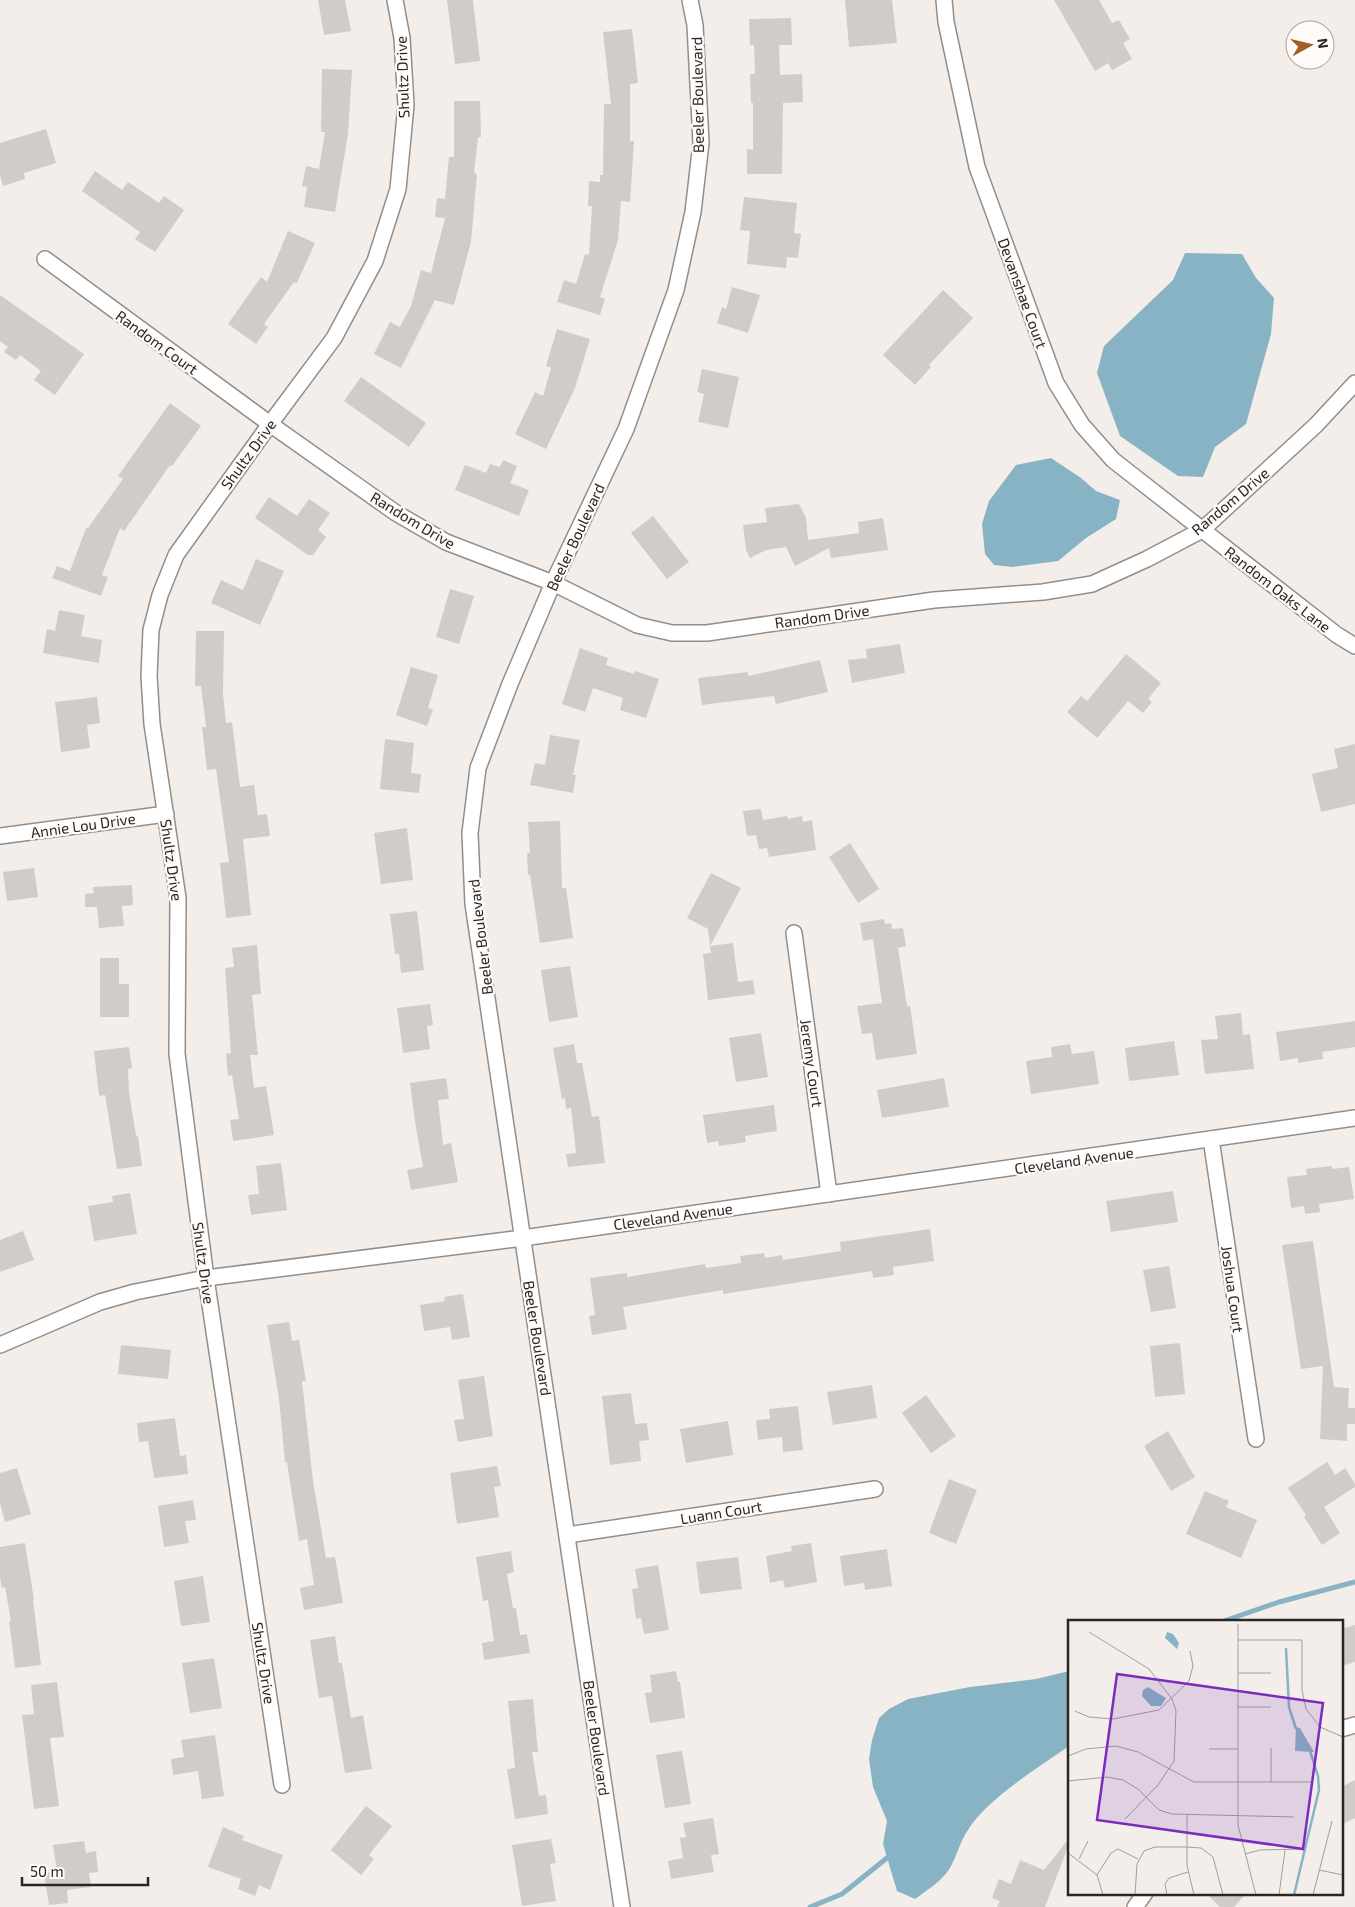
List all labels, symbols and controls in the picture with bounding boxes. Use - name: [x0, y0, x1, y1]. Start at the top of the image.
- north arrow: [1285, 20, 1335, 70]
- street label: Shultz Drive: [392, 36, 412, 118]
- street label: Beeler Boulevard: [687, 37, 707, 153]
- text: N: [1314, 37, 1332, 49]
- street label: Devanshae Court: [995, 235, 1051, 351]
- street label: Random Court: [112, 306, 202, 378]
- street label: Shultz Drive: [217, 415, 279, 493]
- street label: Random Drive: [1188, 463, 1272, 539]
- street label: Beeler Boulevard: [542, 480, 608, 594]
- street label: Random Drive: [367, 488, 459, 552]
- street label: Random Oaks Lane: [1221, 542, 1335, 636]
- street label: Random Drive: [773, 600, 871, 632]
- street label: Annie Lou Drive: [29, 809, 137, 841]
- street label: Shultz Drive: [157, 818, 187, 902]
- street label: Beeler Boulevard: [464, 878, 496, 996]
- street label: Jeremy Court: [797, 1018, 827, 1108]
- street label: Cleveland Avenue: [1013, 1143, 1135, 1177]
- street label: Cleveland Avenue: [612, 1199, 734, 1233]
- street label: Shultz Drive: [189, 1221, 219, 1305]
- street label: Joshua Court: [1218, 1244, 1248, 1334]
- street label: Beeler Boulevard: [520, 1279, 556, 1397]
- street label: Luann Court: [679, 1497, 763, 1527]
- inset map: [1068, 1620, 1342, 1894]
- street label: Shultz Drive: [249, 1621, 279, 1705]
- street label: Beeler Boulevard: [580, 1679, 614, 1797]
- scale bar: [22, 1854, 149, 1886]
- text: 50 m: [30, 1862, 64, 1880]

